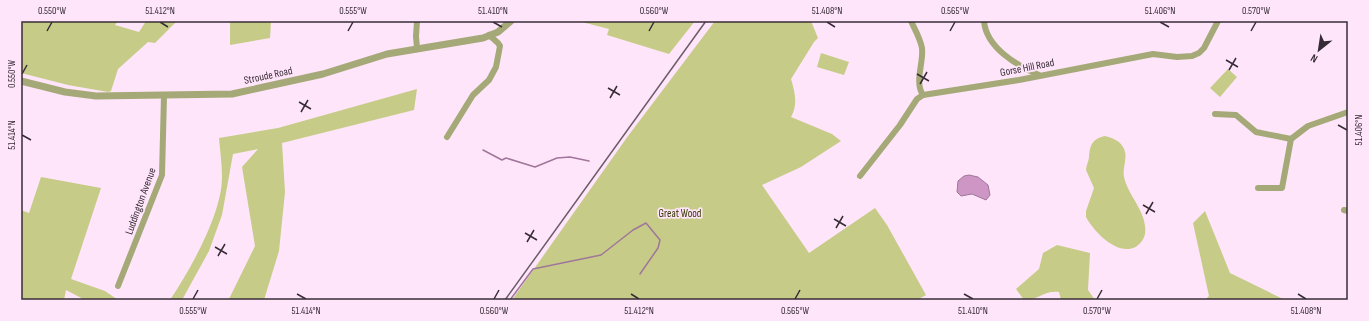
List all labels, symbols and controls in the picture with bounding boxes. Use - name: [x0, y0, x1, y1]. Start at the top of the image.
- text: 0.550°W: [38, 5, 66, 17]
- text: 51.412°N: [145, 5, 175, 17]
- text: 0.555°W: [339, 5, 367, 17]
- text: 51.410°N: [478, 5, 508, 17]
- text: 0.560°W: [640, 5, 669, 17]
- text: 51.408°N: [812, 5, 842, 17]
- text: 0.565°W: [941, 5, 969, 17]
- text: 51.406°N: [1145, 5, 1175, 17]
- text: 0.570°W: [1242, 5, 1270, 17]
- north arrow: [1299, 30, 1339, 70]
- text: N: [1308, 51, 1320, 65]
- street label: Gorse Hill Road: [999, 56, 1056, 79]
- text: 0.550°W: [6, 60, 18, 88]
- street label: Stroude Road: [243, 64, 294, 87]
- text: 51.406°N: [1353, 115, 1365, 145]
- text: 51.414°N: [6, 120, 18, 150]
- street label: Luddington Avenue: [122, 166, 159, 236]
- park label: Great Wood: [659, 207, 702, 220]
- text: 0.555°W: [179, 305, 207, 317]
- text: 51.414°N: [291, 305, 321, 317]
- text: 0.560°W: [480, 305, 509, 317]
- text: 51.412°N: [624, 305, 654, 317]
- text: 0.565°W: [781, 305, 809, 317]
- text: 51.410°N: [958, 305, 988, 317]
- text: 0.570°W: [1083, 305, 1111, 317]
- text: 51.408°N: [1291, 305, 1321, 317]

